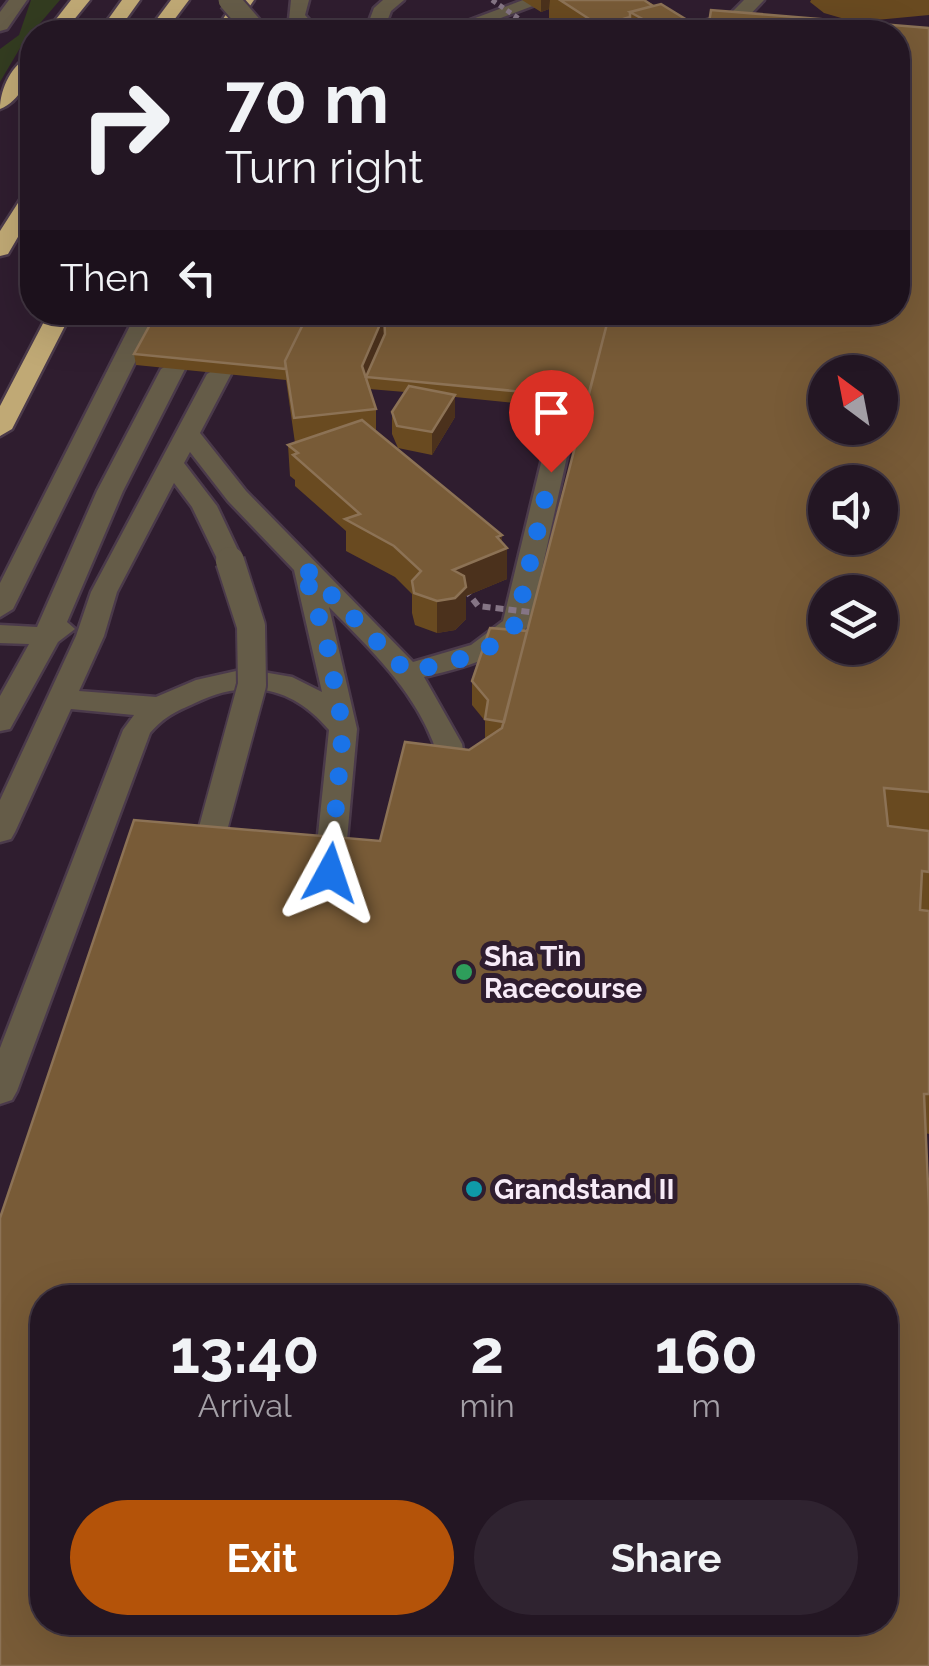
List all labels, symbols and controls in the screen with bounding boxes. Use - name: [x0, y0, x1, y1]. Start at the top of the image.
- text: 70 m: [225, 57, 389, 139]
- icon: right: [60, 60, 190, 190]
- text: Turn right: [225, 141, 423, 194]
- icon: left: [170, 250, 225, 305]
- text: Then: [60, 255, 150, 300]
- north arrow: [808, 355, 898, 445]
- map controls: [808, 355, 898, 665]
- pin: [509, 370, 594, 473]
- icon: arrive: [524, 385, 579, 440]
- button: sound: [808, 465, 898, 555]
- button: layers: [808, 575, 898, 665]
- position arrow: [278, 821, 382, 925]
- place label: Sha Tin Racecourse: [484, 940, 642, 1005]
- marker: Sha Tin Racecourse: [453, 961, 475, 983]
- place label: Grandstand II: [494, 1173, 674, 1206]
- marker: Grandstand II: [463, 1178, 485, 1200]
- text: 13:40: [170, 1317, 319, 1387]
- text: 2: [470, 1317, 504, 1387]
- text: 160: [655, 1317, 758, 1387]
- text: Arrival: [198, 1387, 292, 1424]
- text: min: [460, 1387, 515, 1424]
- text: m: [692, 1387, 721, 1424]
- button: Exit: [70, 1500, 454, 1615]
- button: Share: [474, 1500, 858, 1615]

